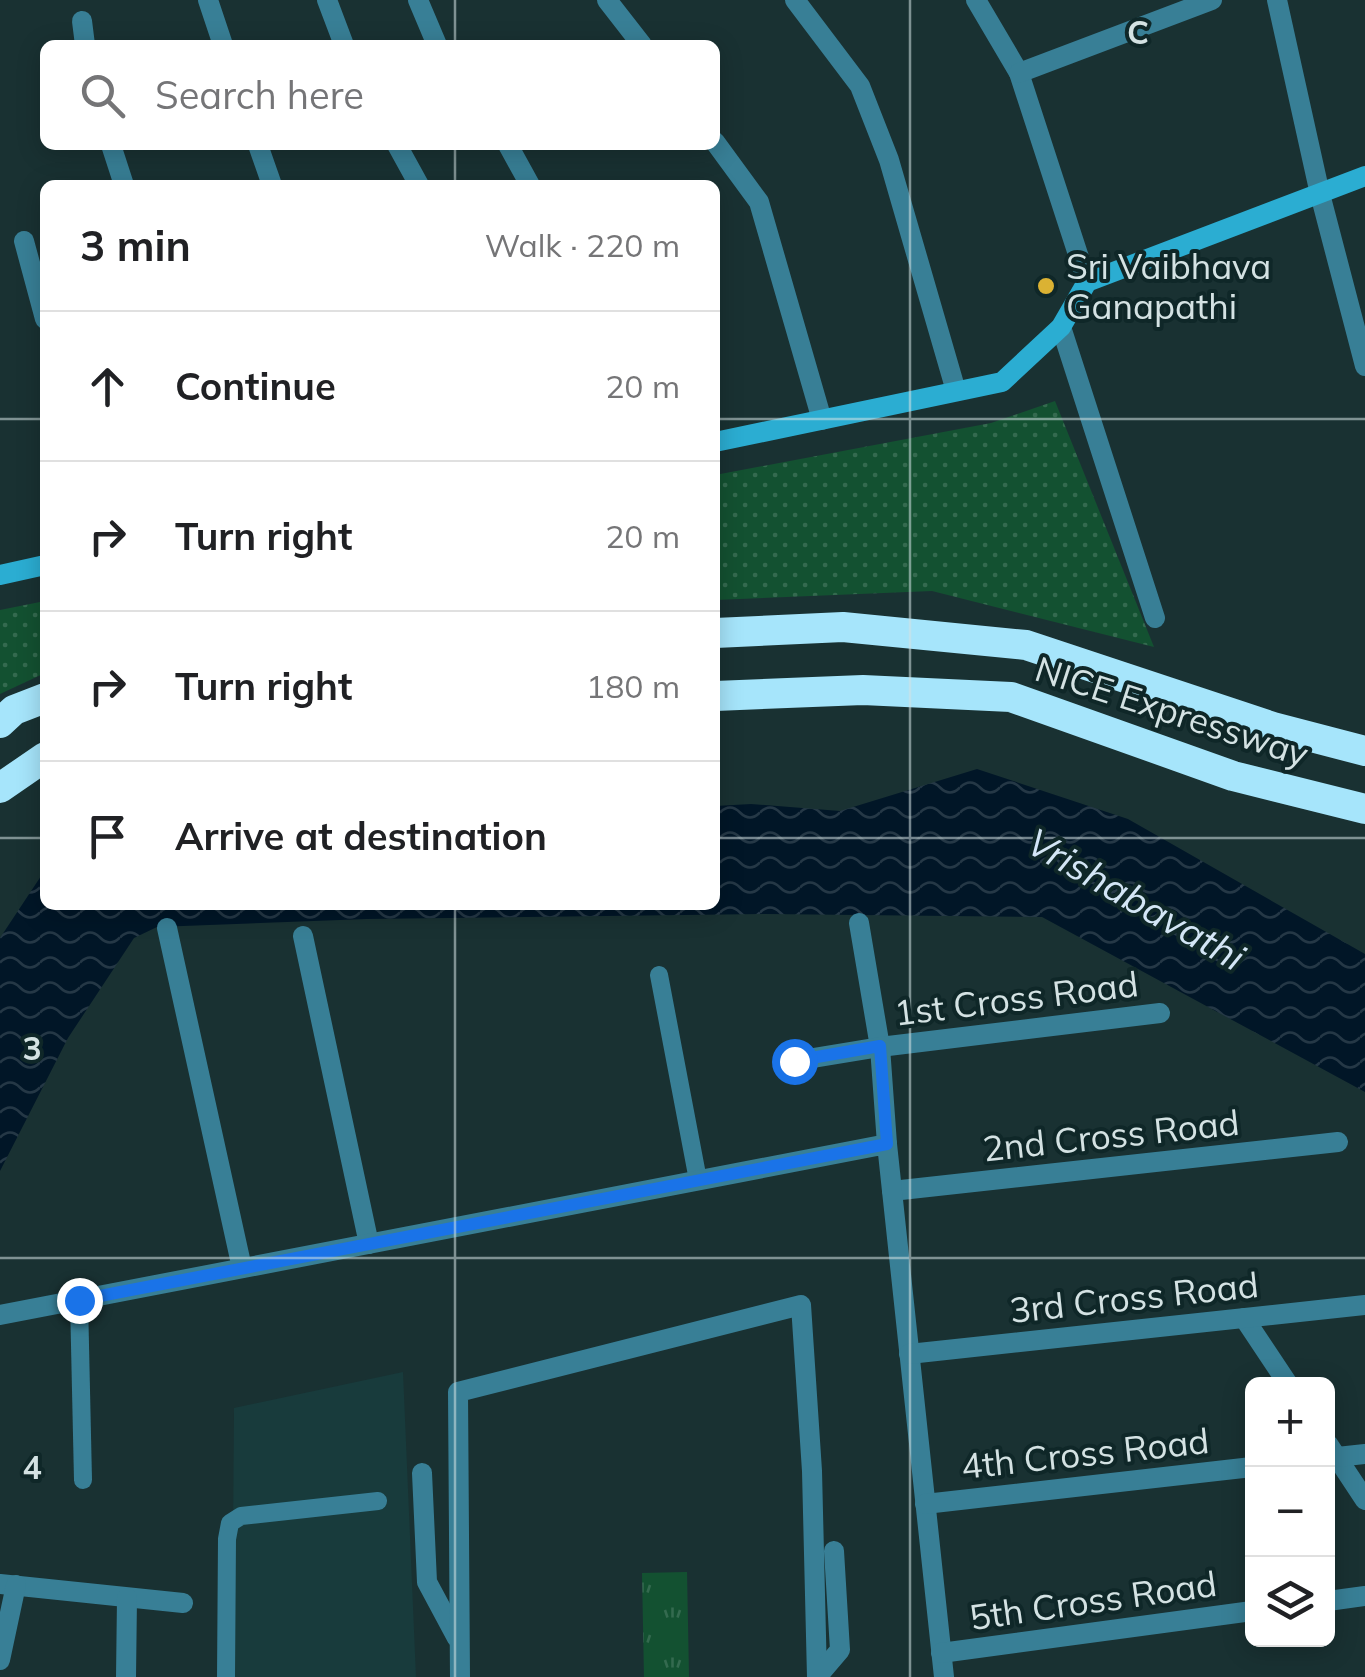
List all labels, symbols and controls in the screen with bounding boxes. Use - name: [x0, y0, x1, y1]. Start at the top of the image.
- text: C: [1127, 12, 1149, 52]
- search box: [40, 40, 720, 150]
- icon: search: [75, 68, 130, 123]
- text: Search here: [155, 71, 364, 119]
- text: 3 min: [80, 219, 191, 272]
- text: Walk · 220 m: [485, 225, 680, 265]
- place label: Sri Vaibhava Ganapathi: [1066, 244, 1271, 328]
- marker: Sri Vaibhava Ganapathi: [1035, 275, 1057, 297]
- icon: ahead: [80, 359, 135, 414]
- text: Continue: [175, 362, 336, 410]
- text: 20 m: [605, 366, 680, 406]
- icon: right: [80, 509, 135, 564]
- text: Turn right: [175, 512, 352, 560]
- text: 20 m: [605, 516, 680, 556]
- street label: NICE Expressway: [1030, 646, 1314, 776]
- icon: right: [80, 659, 135, 714]
- text: Turn right: [175, 662, 352, 710]
- text: 180 m: [586, 666, 680, 706]
- icon: arrive: [80, 809, 135, 864]
- text: Arrive at destination: [175, 812, 547, 860]
- water label: Vrishabavathi: [1018, 817, 1254, 981]
- street label: 1st Cross Road: [891, 961, 1141, 1035]
- text: 3: [22, 1028, 42, 1068]
- route start: [772, 1039, 818, 1085]
- street label: 2nd Cross Road: [981, 1100, 1241, 1170]
- street label: 3rd Cross Road: [1008, 1262, 1260, 1332]
- route end: [57, 1278, 103, 1324]
- map controls: [1245, 1377, 1335, 1647]
- button: +: [1245, 1377, 1335, 1467]
- street label: 4th Cross Road: [959, 1418, 1211, 1488]
- text: 4: [22, 1447, 42, 1487]
- button: −: [1245, 1467, 1335, 1557]
- button: layers: [1245, 1557, 1335, 1647]
- street label: 5th Cross Road: [967, 1561, 1219, 1639]

